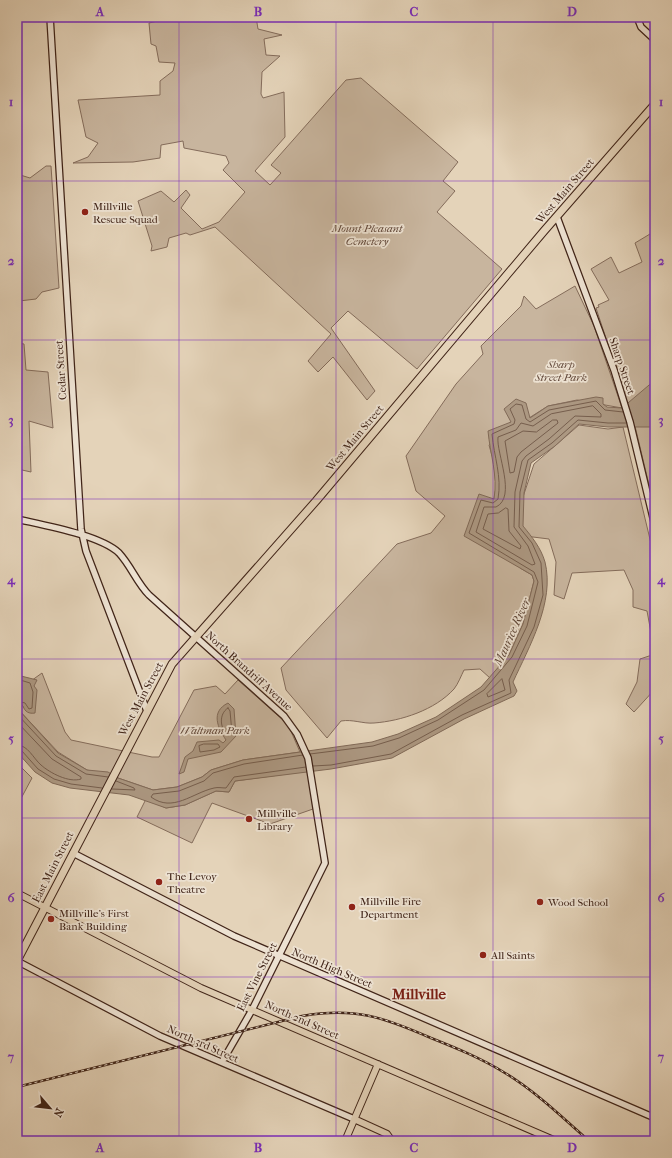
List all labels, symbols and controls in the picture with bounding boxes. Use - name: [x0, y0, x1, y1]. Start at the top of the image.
- text: A: [95, 4, 105, 19]
- text: B: [254, 4, 263, 19]
- text: C: [410, 4, 419, 19]
- text: D: [567, 4, 577, 19]
- text: 1: [9, 94, 14, 109]
- text: 1: [659, 94, 664, 109]
- street label: West Main Street: [533, 156, 597, 227]
- place label: Millville Rescue Squad: [93, 200, 159, 226]
- marker: Millville Rescue Squad: [80, 207, 90, 217]
- park label: Mount Pleasant Cemetery: [331, 222, 403, 248]
- text: 2: [8, 253, 15, 268]
- text: 2: [658, 253, 665, 268]
- street label: Sharp Street: [606, 336, 638, 396]
- street label: Cedar Street: [52, 340, 70, 400]
- park label: Sharp Street Park: [534, 358, 587, 384]
- street label: West Main Street: [323, 402, 386, 474]
- text: 3: [8, 412, 14, 428]
- text: 3: [658, 412, 664, 428]
- text: 4: [6, 572, 16, 588]
- text: 4: [656, 572, 666, 588]
- water label: Maurice River: [490, 594, 534, 669]
- street label: North Brandriff Avenue: [203, 629, 296, 714]
- street label: West Main Street: [116, 660, 166, 739]
- park label: Waltman Park: [180, 724, 250, 737]
- text: 5: [8, 731, 14, 746]
- text: 5: [658, 731, 664, 746]
- place label: Millville Library: [257, 807, 297, 833]
- marker: Millville Library: [244, 814, 254, 824]
- street label: East Main Street: [29, 829, 77, 905]
- place label: The Levoy Theatre: [167, 870, 218, 896]
- marker: The Levoy Theatre: [154, 877, 164, 887]
- text: 6: [7, 890, 15, 905]
- text: 6: [657, 890, 665, 905]
- place label: Millville Fire Department: [360, 895, 422, 921]
- place label: Wood School: [547, 896, 608, 909]
- marker: Wood School: [535, 897, 545, 907]
- marker: Millville Fire Department: [347, 902, 357, 912]
- place label: Millville's First Bank Building: [59, 907, 129, 933]
- marker: Millville's First Bank Building: [46, 914, 56, 924]
- street label: East Vine Street: [234, 940, 280, 1014]
- street label: North High Street: [290, 945, 374, 991]
- place label: All Saints: [490, 949, 535, 962]
- marker: All Saints: [478, 950, 488, 960]
- district label: Millville: [391, 985, 446, 1003]
- street label: North 2nd Street: [263, 998, 341, 1042]
- street label: North 3rd Street: [165, 1022, 241, 1066]
- text: 7: [7, 1049, 15, 1064]
- text: 7: [657, 1049, 665, 1064]
- north arrow: [30, 1088, 70, 1128]
- text: N: [50, 1106, 66, 1120]
- text: A: [95, 1140, 105, 1155]
- text: B: [254, 1140, 263, 1155]
- text: C: [410, 1140, 419, 1155]
- text: D: [567, 1140, 577, 1155]

